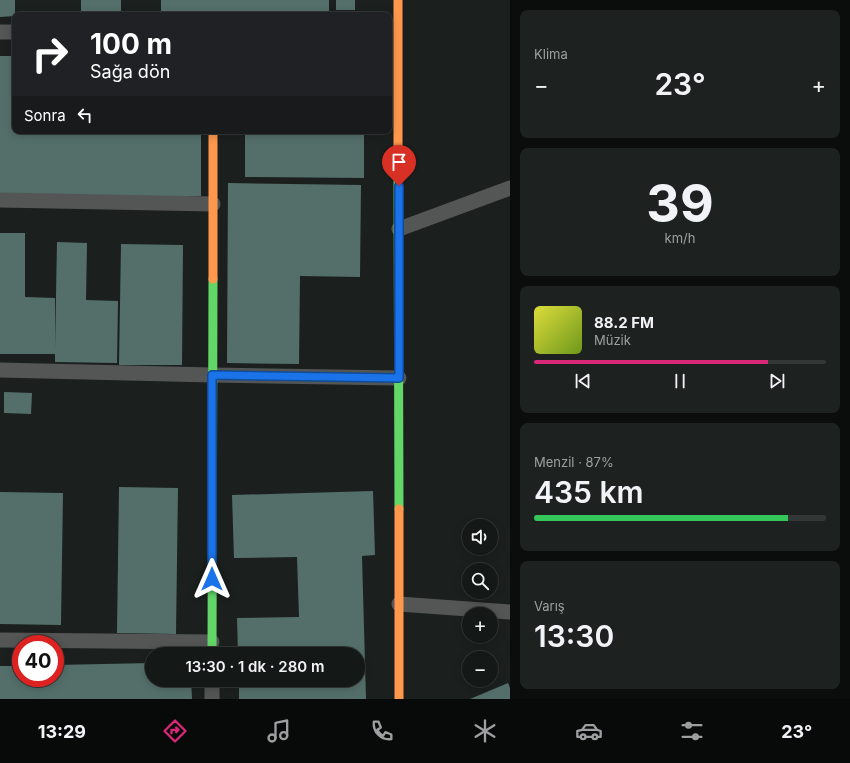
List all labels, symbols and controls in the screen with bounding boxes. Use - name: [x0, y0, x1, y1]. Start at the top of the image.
- text: 100 m: [90, 27, 172, 61]
- icon: right: [24, 28, 76, 80]
- text: Klima: [534, 46, 568, 62]
- text: Sağa dön: [90, 61, 170, 82]
- text: 23°: [654, 66, 706, 102]
- text: −: [534, 72, 549, 98]
- text: +: [811, 72, 826, 98]
- icon: left: [74, 104, 96, 126]
- text: Sonra: [24, 106, 66, 125]
- pin: [382, 145, 416, 186]
- icon: arrive: [388, 151, 410, 173]
- text: 39: [646, 172, 714, 235]
- text: km/h: [665, 230, 695, 246]
- text: 88.2 FM: [594, 313, 654, 332]
- text: Müzik: [594, 332, 631, 348]
- icon: previous: [572, 370, 594, 392]
- icon: pause: [669, 370, 691, 392]
- icon: next: [766, 370, 788, 392]
- text: Menzil · 87%: [534, 454, 614, 470]
- text: 435 km: [534, 474, 644, 510]
- map controls: [462, 519, 498, 687]
- button: sound: [462, 519, 498, 555]
- position arrow: [191, 558, 233, 600]
- button: search: [462, 563, 498, 599]
- text: Varış: [534, 598, 565, 614]
- button: +: [462, 607, 498, 643]
- text: 13:30: [534, 618, 614, 654]
- speed limit sign: 40: [12, 635, 64, 687]
- button: −: [462, 651, 498, 687]
- text: 13:30 · 1 dk · 280 m: [186, 657, 324, 676]
- icon: directions: [161, 717, 189, 745]
- icon: music: [265, 717, 293, 745]
- icon: phone: [368, 717, 396, 745]
- icon: climate: [471, 717, 499, 745]
- icon: car: [575, 717, 603, 745]
- icon: filters: [678, 717, 706, 745]
- text: 13:29: [38, 721, 86, 742]
- text: 23°: [781, 721, 812, 742]

